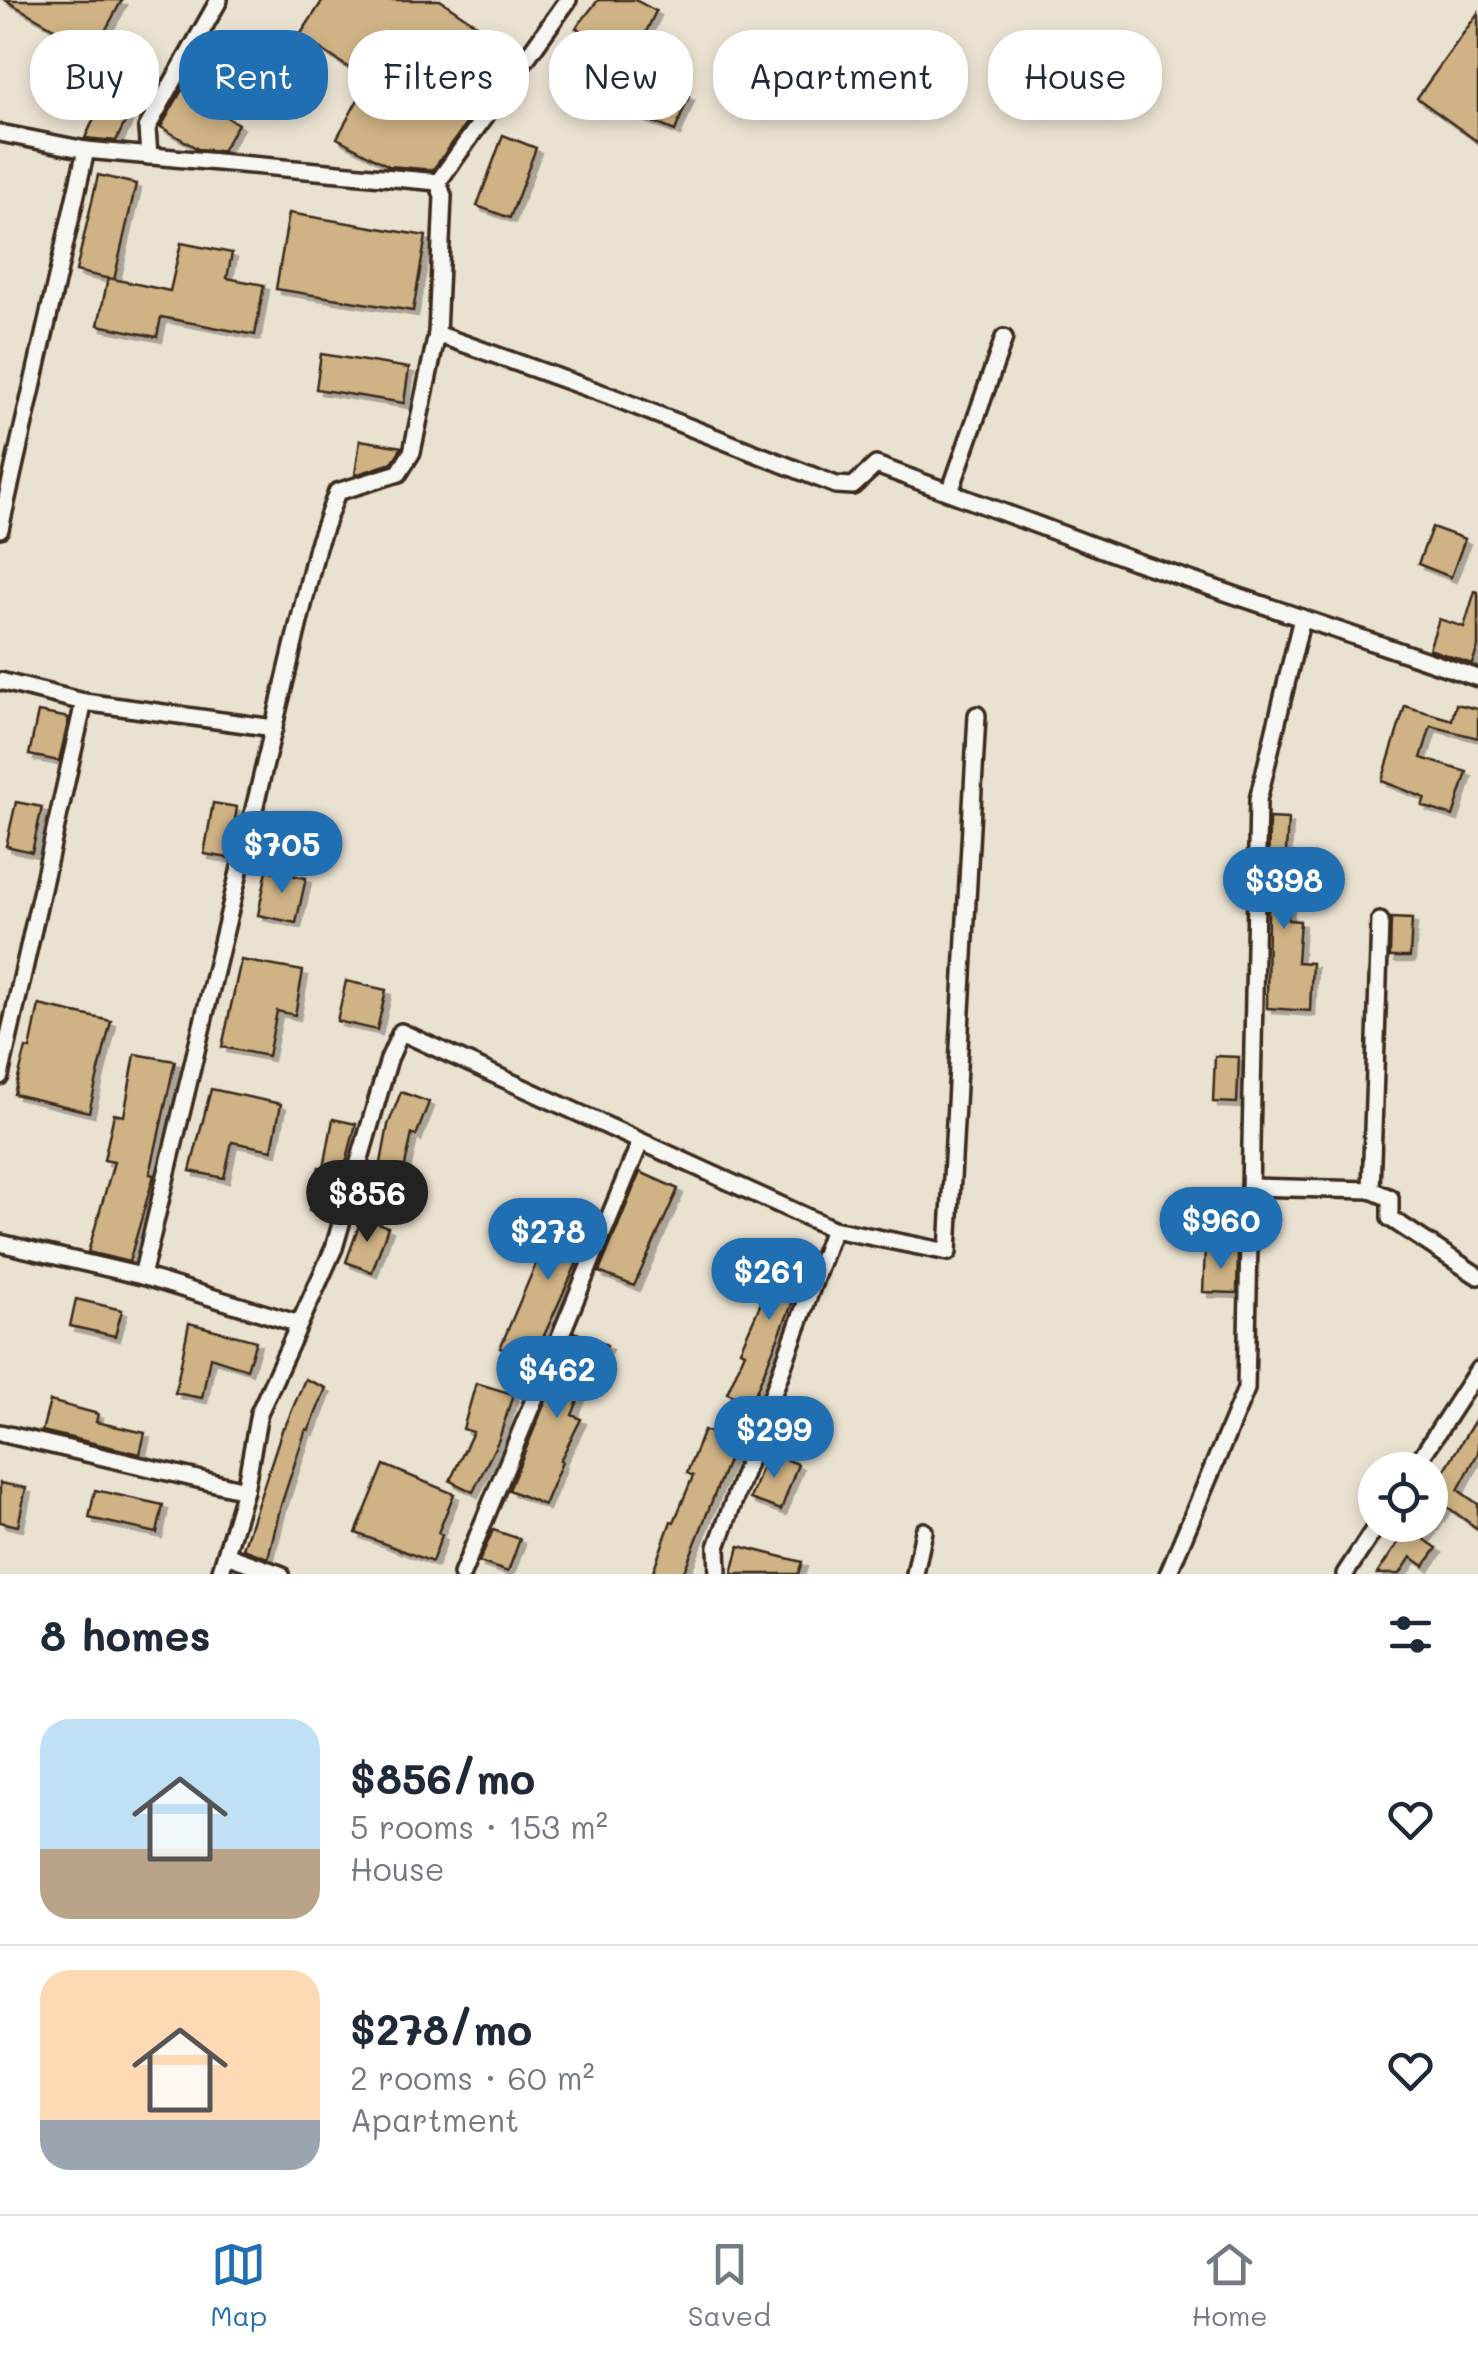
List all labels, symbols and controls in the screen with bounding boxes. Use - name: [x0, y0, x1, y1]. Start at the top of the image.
- chip: Buy: [30, 30, 159, 120]
- chip: Rent: [179, 30, 328, 120]
- chip: Filters: [348, 30, 529, 120]
- chip: New: [549, 30, 693, 120]
- chip: Apartment: [713, 30, 968, 120]
- chip: House: [988, 30, 1162, 120]
- pin: $705: [223, 811, 341, 896]
- text: $705: [244, 822, 320, 864]
- pin: $398: [1225, 847, 1343, 932]
- text: $398: [1245, 858, 1323, 900]
- pin: $856: [308, 1160, 426, 1245]
- text: $856: [328, 1171, 406, 1213]
- pin: $960: [1162, 1187, 1280, 1272]
- pin: $278: [489, 1198, 607, 1283]
- text: $960: [1182, 1198, 1260, 1240]
- text: $278: [510, 1209, 586, 1251]
- pin: $261: [710, 1238, 828, 1323]
- text: $261: [733, 1249, 805, 1291]
- pin: $462: [498, 1336, 616, 1421]
- text: $462: [518, 1347, 596, 1389]
- pin: $299: [715, 1396, 833, 1481]
- text: $299: [736, 1407, 812, 1449]
- map controls: [1358, 1452, 1448, 1542]
- button: locate: [1358, 1452, 1448, 1542]
- text: 8 homes: [40, 1607, 211, 1662]
- icon: filters: [1383, 1607, 1438, 1662]
- text: $856/mo: [350, 1750, 535, 1805]
- icon: home: [120, 1759, 240, 1879]
- icon: heart: [1383, 1792, 1438, 1847]
- text: 5 rooms · 153 m²: [350, 1805, 608, 1847]
- text: House: [350, 1847, 445, 1889]
- text: $278/mo: [350, 2001, 532, 2056]
- icon: home: [120, 2010, 240, 2130]
- icon: heart: [1383, 2043, 1438, 2098]
- text: 2 rooms · 60 m²: [350, 2056, 594, 2098]
- text: Apartment: [350, 2098, 519, 2140]
- tab: Map: [210, 2237, 267, 2333]
- tab: Saved: [688, 2237, 771, 2333]
- tab: Home: [1191, 2237, 1268, 2333]

